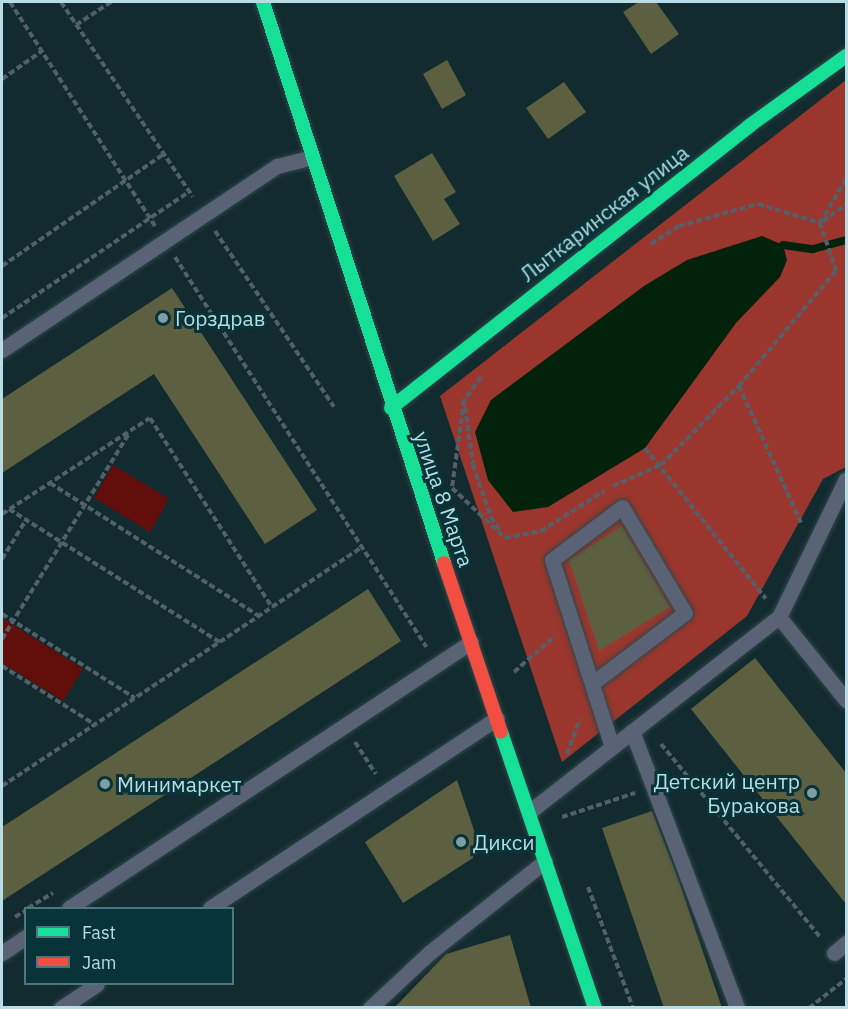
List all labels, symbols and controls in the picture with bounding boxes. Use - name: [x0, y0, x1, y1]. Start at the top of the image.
- street label: Лыткаринская улица: [515, 140, 693, 286]
- place label: Горздрав: [175, 305, 265, 331]
- marker: Горздрав: [156, 311, 170, 325]
- street label: улица 8 Марта: [409, 428, 479, 570]
- place label: Детский центр Буракова: [654, 768, 800, 818]
- place label: Минимаркет: [117, 771, 241, 797]
- marker: Минимаркет: [98, 777, 112, 791]
- marker: Детский центр Буракова: [805, 786, 819, 800]
- place label: Дикси: [473, 829, 535, 855]
- marker: Дикси: [454, 835, 468, 849]
- legend: [24, 907, 234, 985]
- text: Fast: [82, 921, 116, 944]
- text: Jam: [82, 951, 117, 974]

